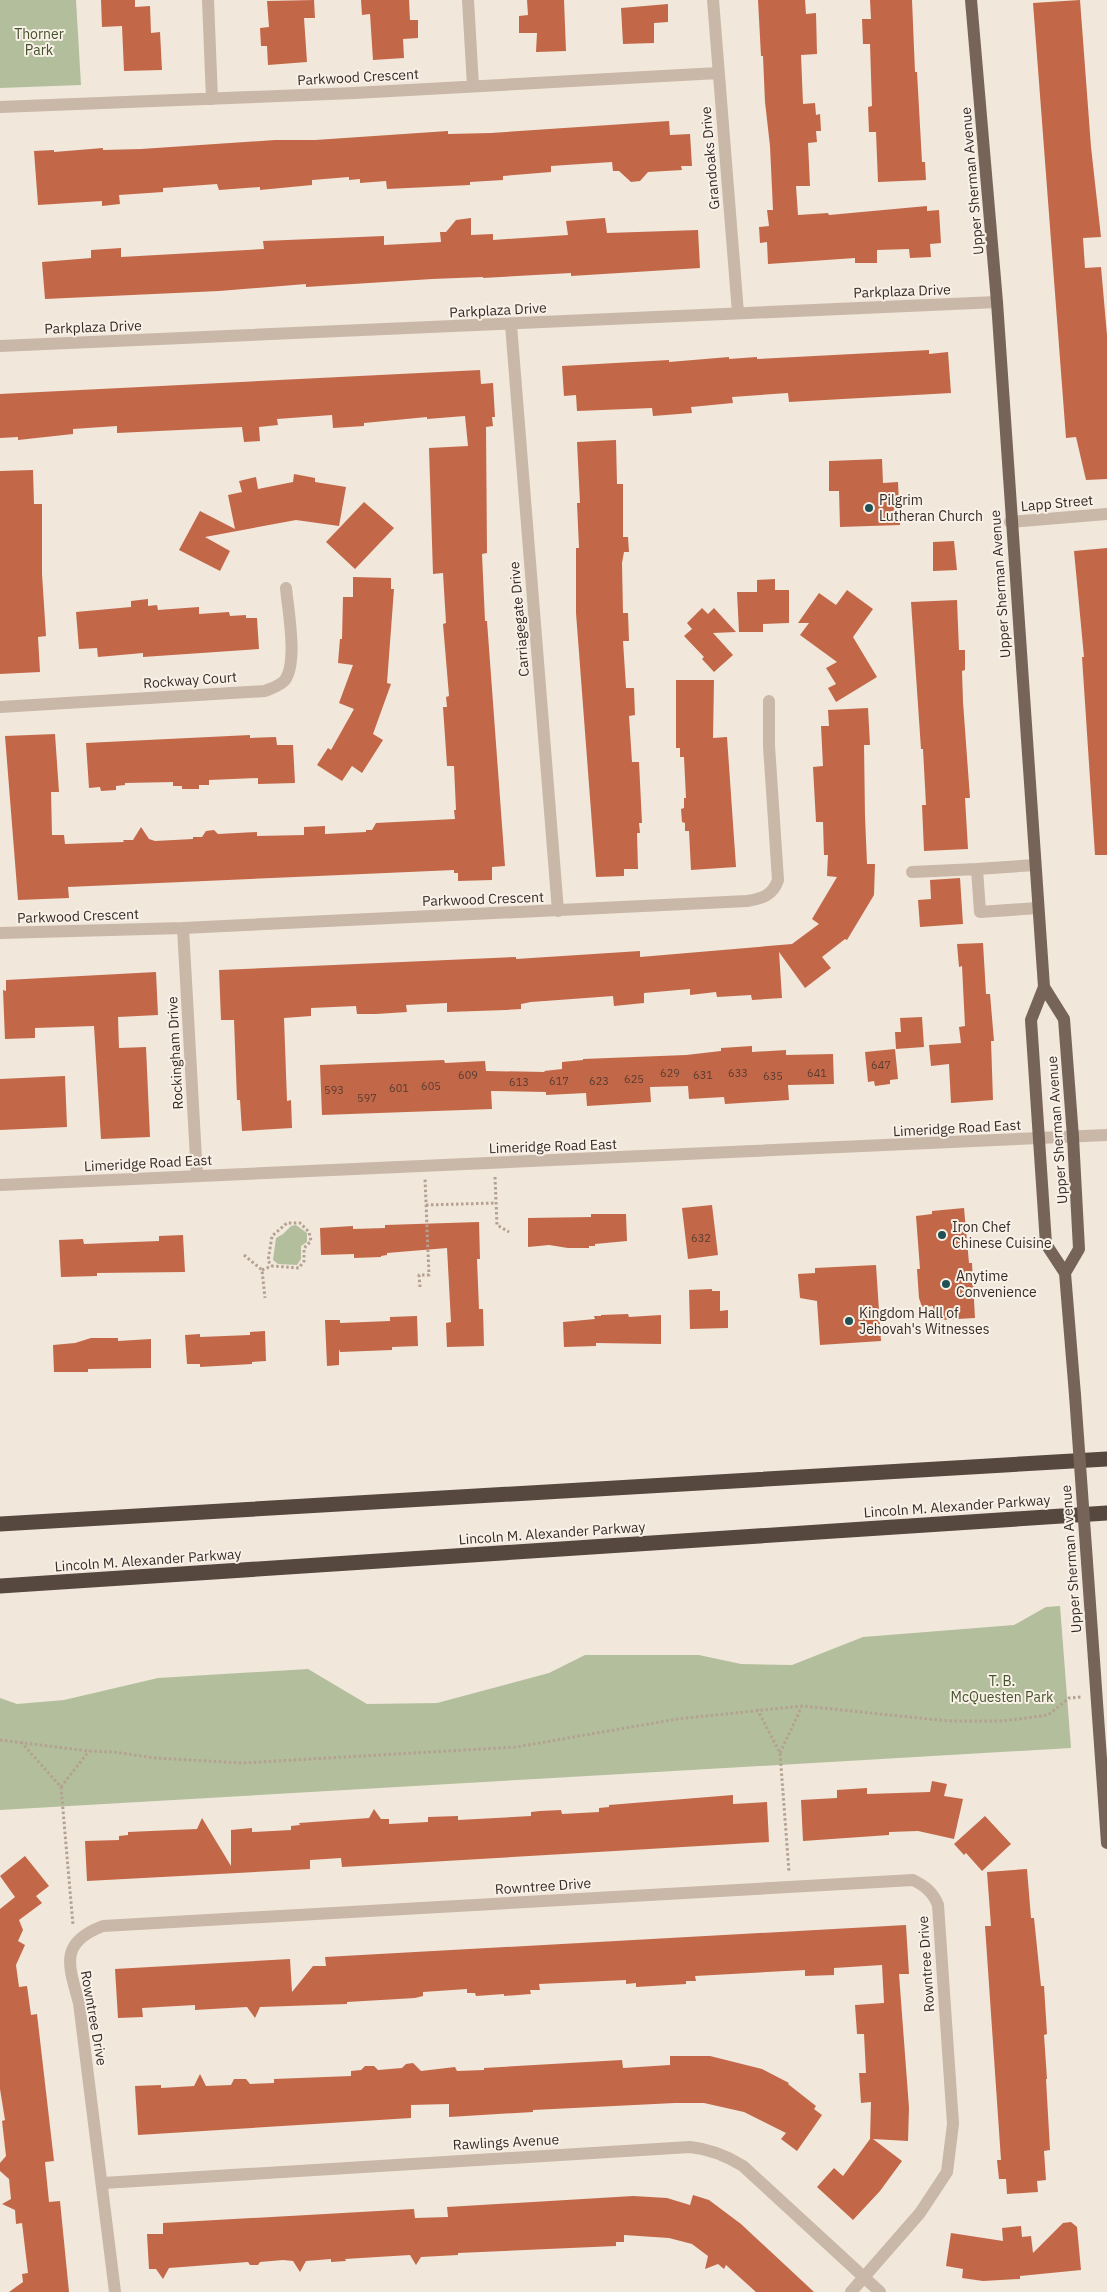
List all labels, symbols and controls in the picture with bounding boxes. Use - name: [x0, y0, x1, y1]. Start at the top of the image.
- park label: Thorner Park: [14, 25, 64, 59]
- street label: Parkwood Crescent: [297, 65, 419, 89]
- street label: Grandoaks Drive: [696, 105, 723, 210]
- street label: Upper Sherman Avenue: [957, 106, 987, 256]
- street label: Parkplaza Drive: [853, 280, 951, 302]
- street label: Parkplaza Drive: [449, 298, 547, 322]
- street label: Parkplaza Drive: [44, 316, 142, 338]
- place label: Pilgrim Lutheran Church: [879, 491, 983, 525]
- street label: Lapp Street: [1020, 491, 1094, 515]
- marker: Pilgrim Lutheran Church: [863, 502, 875, 514]
- street label: Upper Sherman Avenue: [986, 509, 1014, 659]
- street label: Carriagegate Drive: [505, 560, 533, 677]
- street label: Rockway Court: [143, 668, 238, 692]
- street label: Parkwood Crescent: [422, 888, 544, 910]
- street label: Parkwood Crescent: [17, 905, 139, 927]
- street label: Rockingham Drive: [163, 996, 187, 1110]
- street label: Upper Sherman Avenue: [1043, 1055, 1071, 1205]
- house number: 647: [871, 1058, 891, 1072]
- house number: 629: [660, 1066, 680, 1080]
- house number: 633: [728, 1066, 748, 1080]
- house number: 641: [807, 1066, 827, 1080]
- house number: 609: [458, 1068, 478, 1082]
- house number: 631: [693, 1068, 713, 1082]
- house number: 635: [763, 1069, 783, 1083]
- house number: 625: [624, 1072, 644, 1086]
- house number: 617: [549, 1074, 569, 1088]
- house number: 623: [589, 1074, 609, 1088]
- house number: 613: [509, 1075, 529, 1089]
- house number: 605: [421, 1079, 441, 1093]
- house number: 601: [389, 1081, 409, 1095]
- house number: 593: [324, 1083, 344, 1097]
- house number: 597: [357, 1091, 377, 1105]
- street label: Limeridge Road East: [892, 1116, 1022, 1140]
- street label: Limeridge Road East: [489, 1135, 617, 1157]
- street label: Limeridge Road East: [83, 1151, 213, 1175]
- place label: Iron Chef Chinese Cuisine: [952, 1218, 1052, 1252]
- marker: Iron Chef Chinese Cuisine: [936, 1229, 948, 1241]
- house number: 632: [691, 1231, 711, 1245]
- place label: Anytime Convenience: [956, 1267, 1037, 1301]
- marker: Anytime Convenience: [940, 1278, 952, 1290]
- place label: Kingdom Hall of Jehovah's Witnesses: [859, 1304, 990, 1338]
- marker: Kingdom Hall of Jehovah's Witnesses: [843, 1315, 855, 1327]
- street label: Upper Sherman Avenue: [1057, 1484, 1085, 1634]
- street label: Lincoln M. Alexander Parkway: [863, 1490, 1051, 1522]
- street label: Lincoln M. Alexander Parkway: [458, 1517, 646, 1549]
- street label: Lincoln M. Alexander Parkway: [54, 1544, 242, 1576]
- park label: T. B. McQuesten Park: [951, 1672, 1054, 1706]
- street label: Rowntree Drive: [494, 1874, 592, 1898]
- street label: Rowntree Drive: [914, 1915, 938, 2013]
- street label: Rowntree Drive: [77, 1969, 111, 2067]
- street label: Rawlings Avenue: [452, 2130, 560, 2154]

